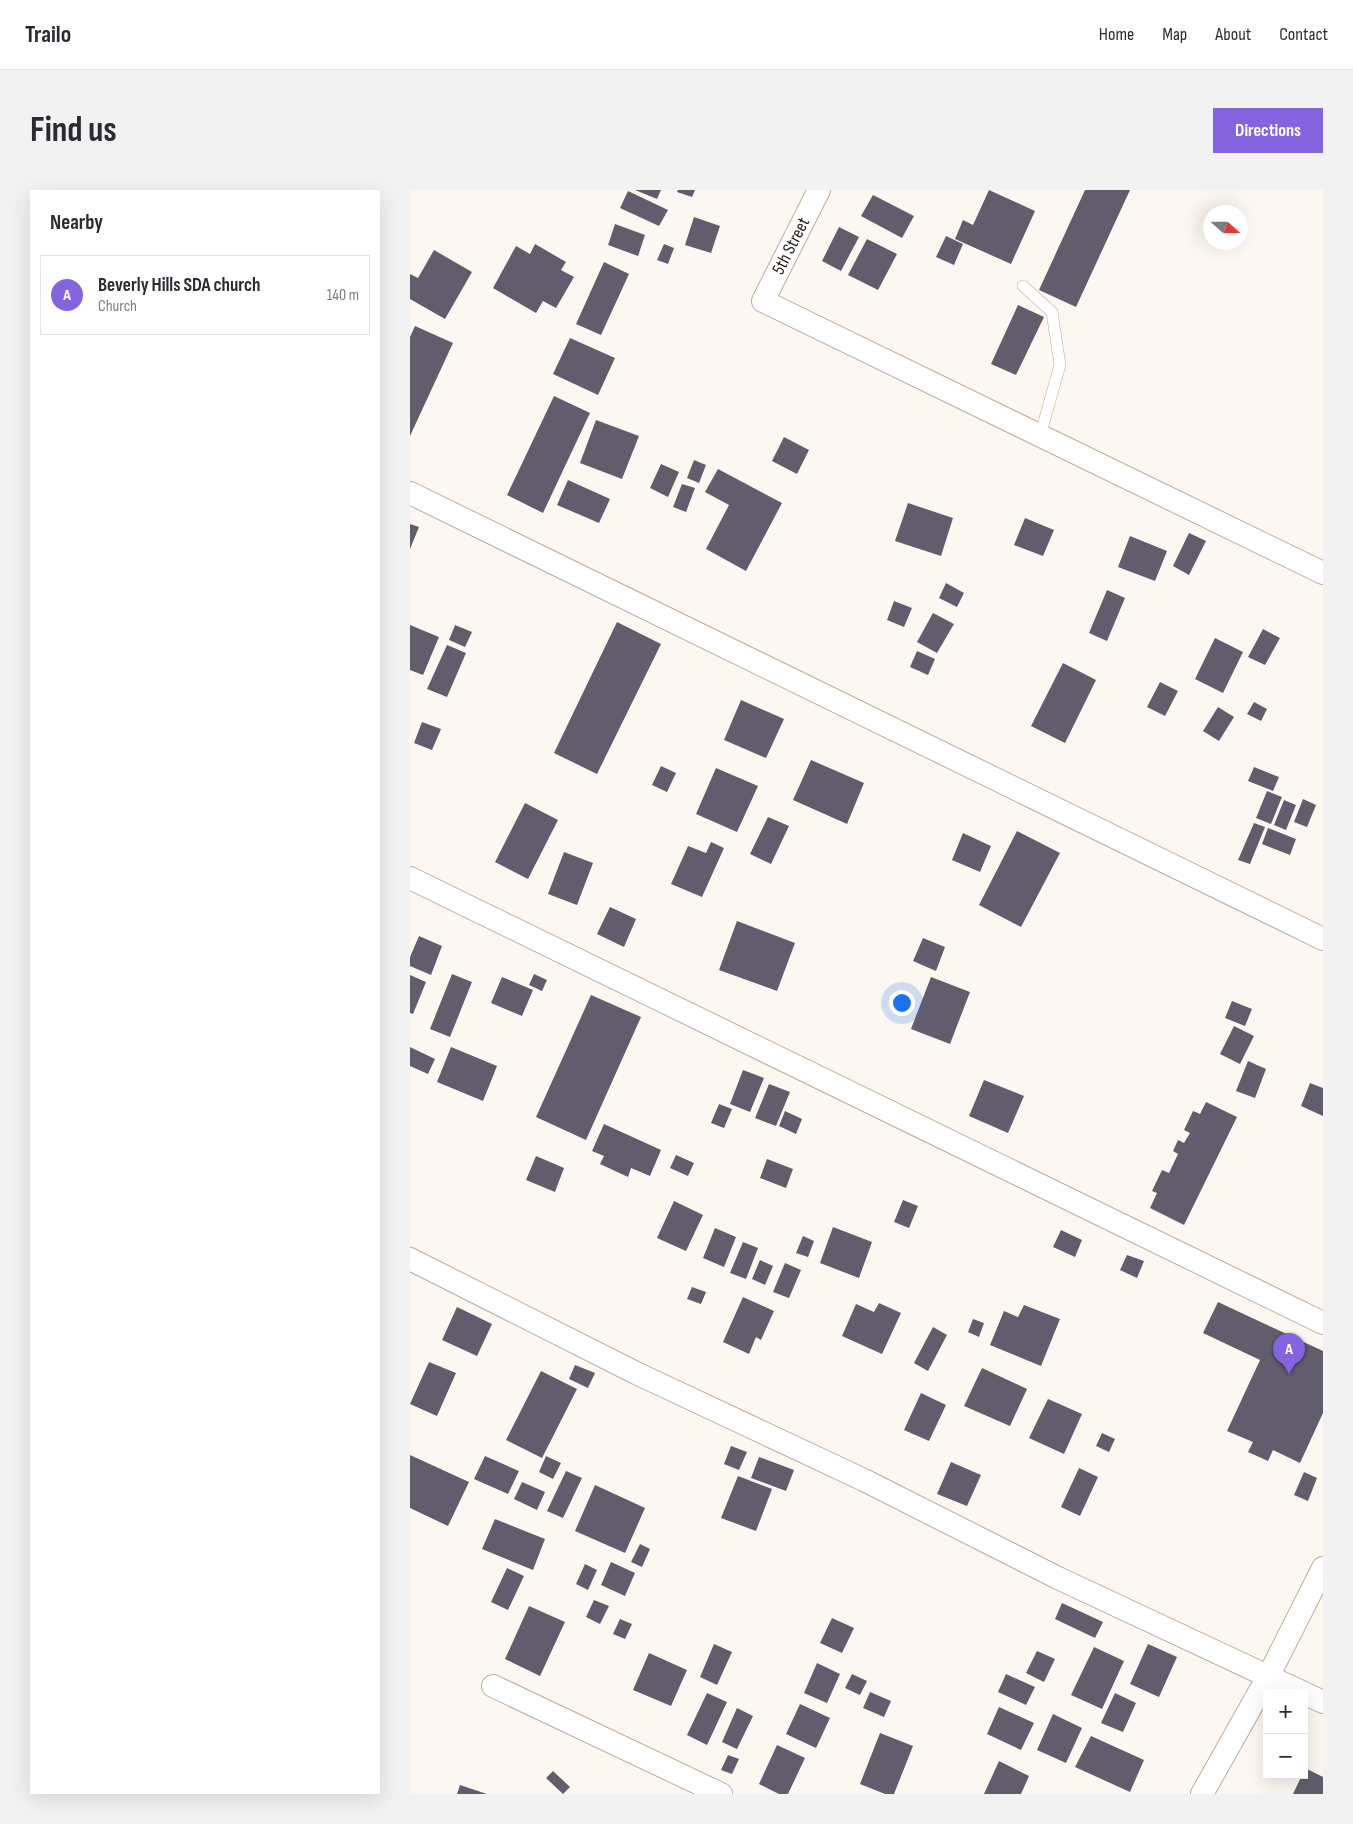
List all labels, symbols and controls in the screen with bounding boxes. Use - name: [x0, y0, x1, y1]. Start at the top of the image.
- text: Trailo: [25, 20, 71, 49]
- text: Home: [1099, 24, 1134, 45]
- text: Map: [1162, 24, 1187, 45]
- text: About: [1215, 24, 1251, 45]
- text: Contact: [1279, 24, 1328, 45]
- button: Directions: [1213, 108, 1323, 153]
- text: Find us: [30, 109, 117, 152]
- north arrow: [1203, 205, 1248, 250]
- text: Nearby: [50, 210, 103, 235]
- street label: 5th Street: [768, 213, 814, 278]
- text: Beverly Hills SDA church: [98, 274, 261, 297]
- text: A: [63, 286, 71, 305]
- text: 140 m: [327, 286, 359, 305]
- text: Church: [98, 297, 137, 316]
- your location: [889, 990, 915, 1016]
- pin: A: [1273, 1333, 1305, 1374]
- map controls: [1263, 1689, 1308, 1779]
- button: +: [1263, 1689, 1308, 1734]
- button: −: [1263, 1734, 1308, 1779]

